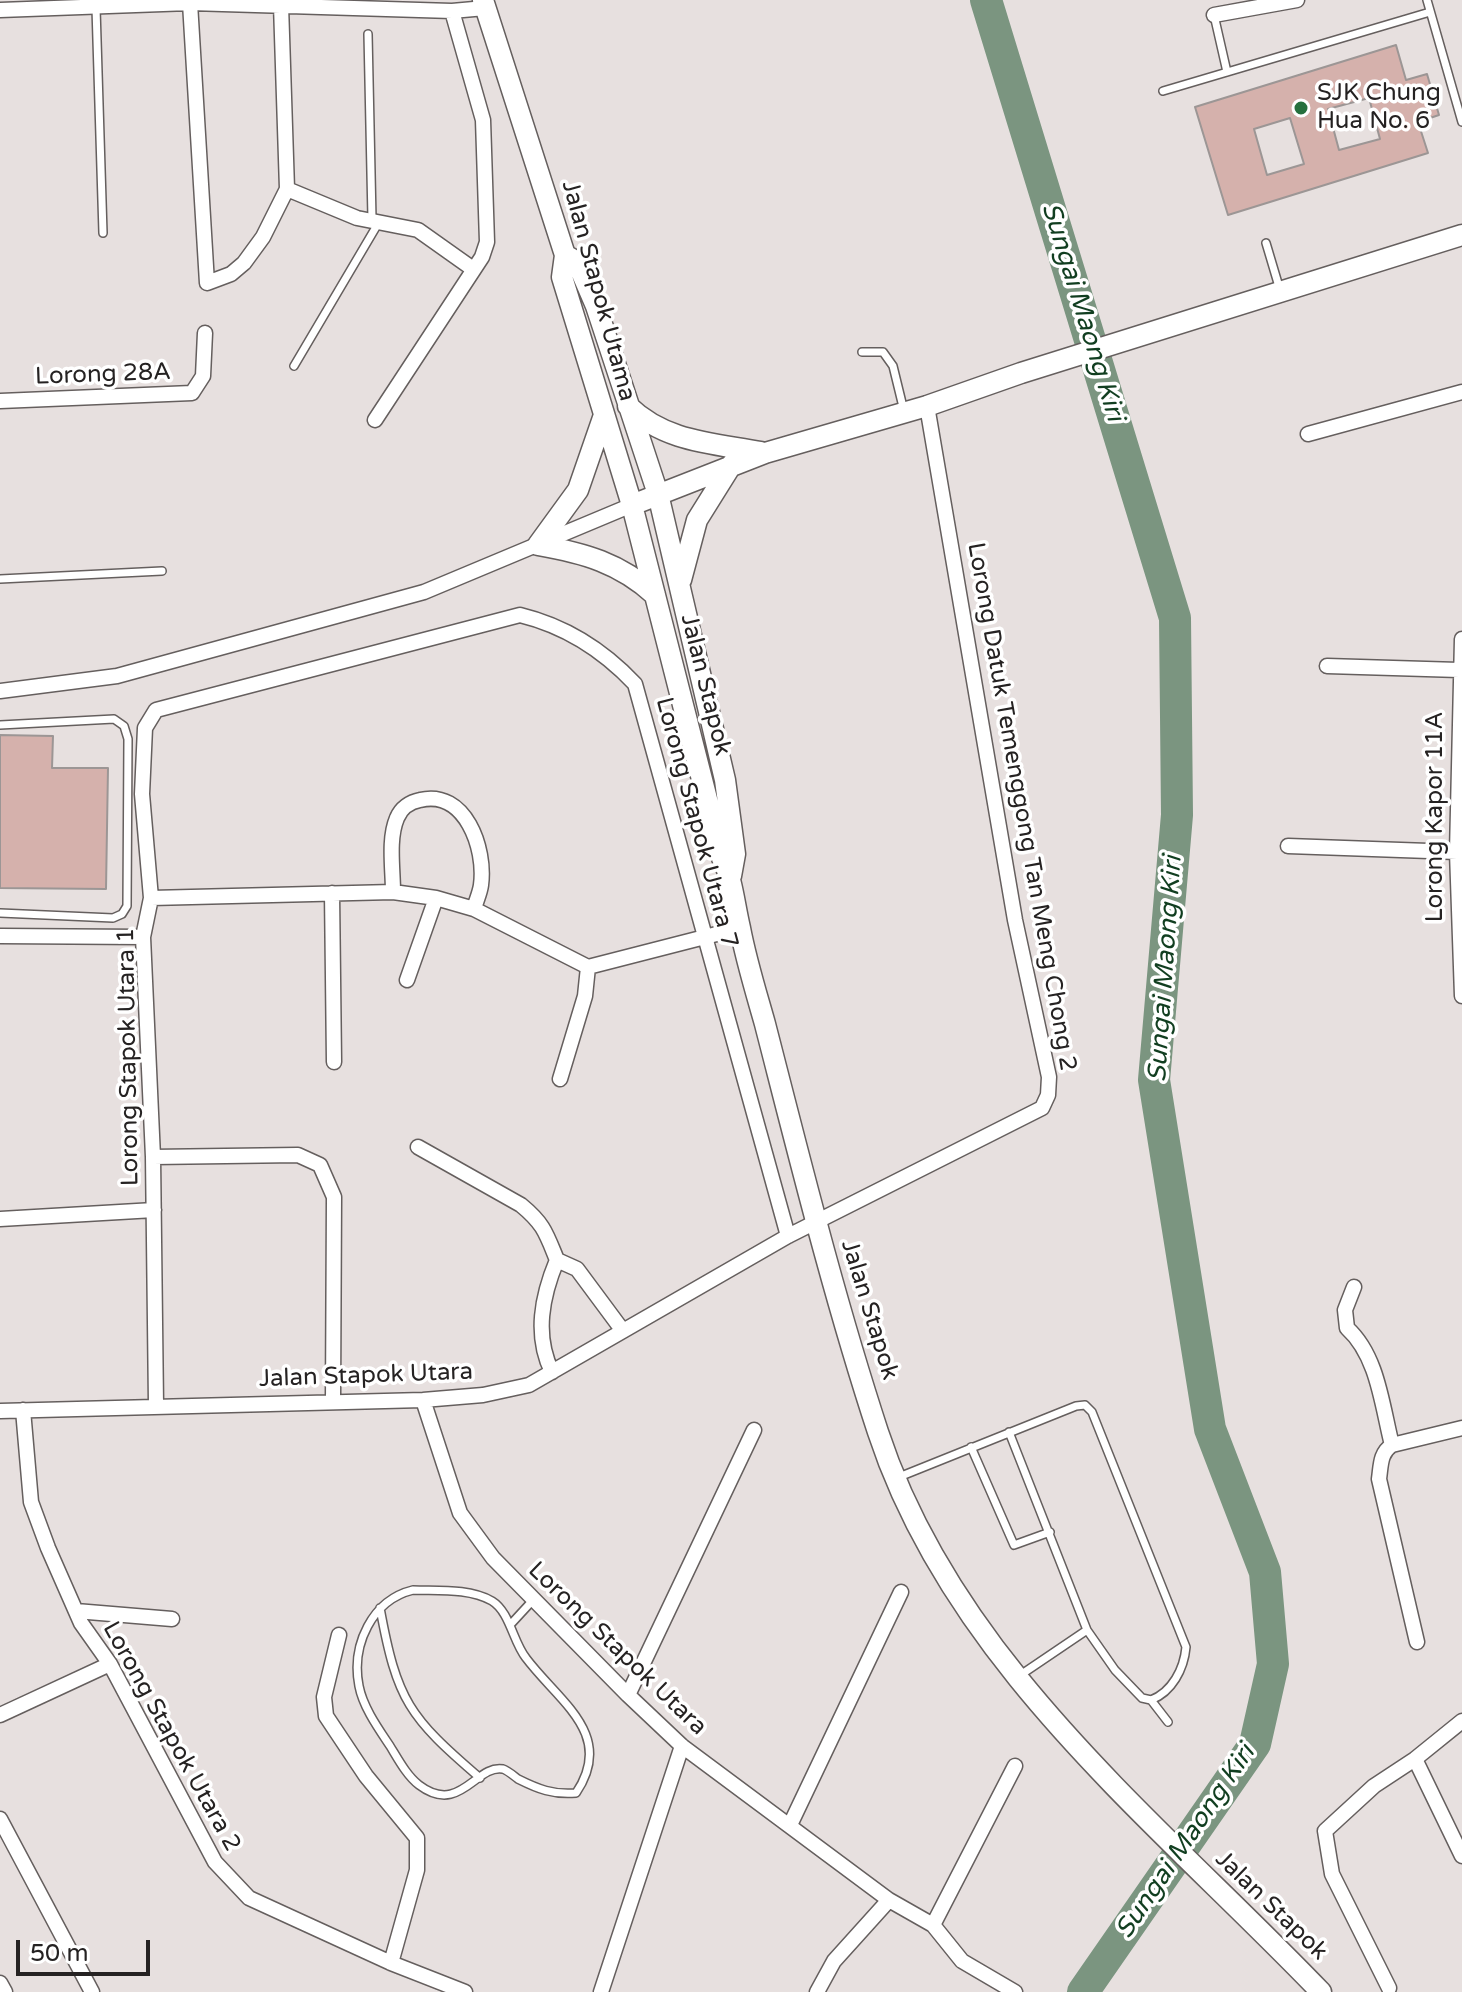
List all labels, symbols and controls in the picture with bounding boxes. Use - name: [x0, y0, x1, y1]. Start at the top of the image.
- place label: SJK Chung Hua No. 6: [1317, 80, 1441, 136]
- marker: SJK Chung Hua No. 6: [1292, 99, 1310, 117]
- street label: Jalan Stapok Utama: [555, 178, 641, 404]
- water label: Sungai Maong Kiri: [1034, 199, 1130, 425]
- street label: Lorong 28A: [35, 358, 171, 392]
- street label: Lorong Datuk Temenggong Tan Meng Chong 2: [960, 541, 1082, 1073]
- street label: Jalan Stapok: [674, 611, 736, 759]
- street label: Lorong Stapok Utara 7: [649, 694, 743, 952]
- street label: Lorong Kapor 11A: [1422, 712, 1450, 922]
- water label: Sungai Maong Kiri: [1143, 855, 1189, 1083]
- street label: Lorong Stapok Utara 1: [112, 928, 146, 1186]
- street label: Jalan Stapok: [834, 1237, 904, 1383]
- street label: Jalan Stapok Utara: [258, 1358, 474, 1394]
- street label: Lorong Stapok Utara: [522, 1556, 712, 1742]
- street label: Lorong Stapok Utara 2: [96, 1617, 246, 1857]
- water label: Sungai Maong Kiri: [1110, 1739, 1262, 1945]
- street label: Jalan Stapok: [1209, 1845, 1333, 1967]
- scale bar: [20, 1924, 154, 1974]
- text: 50 m: [30, 1939, 88, 1968]

